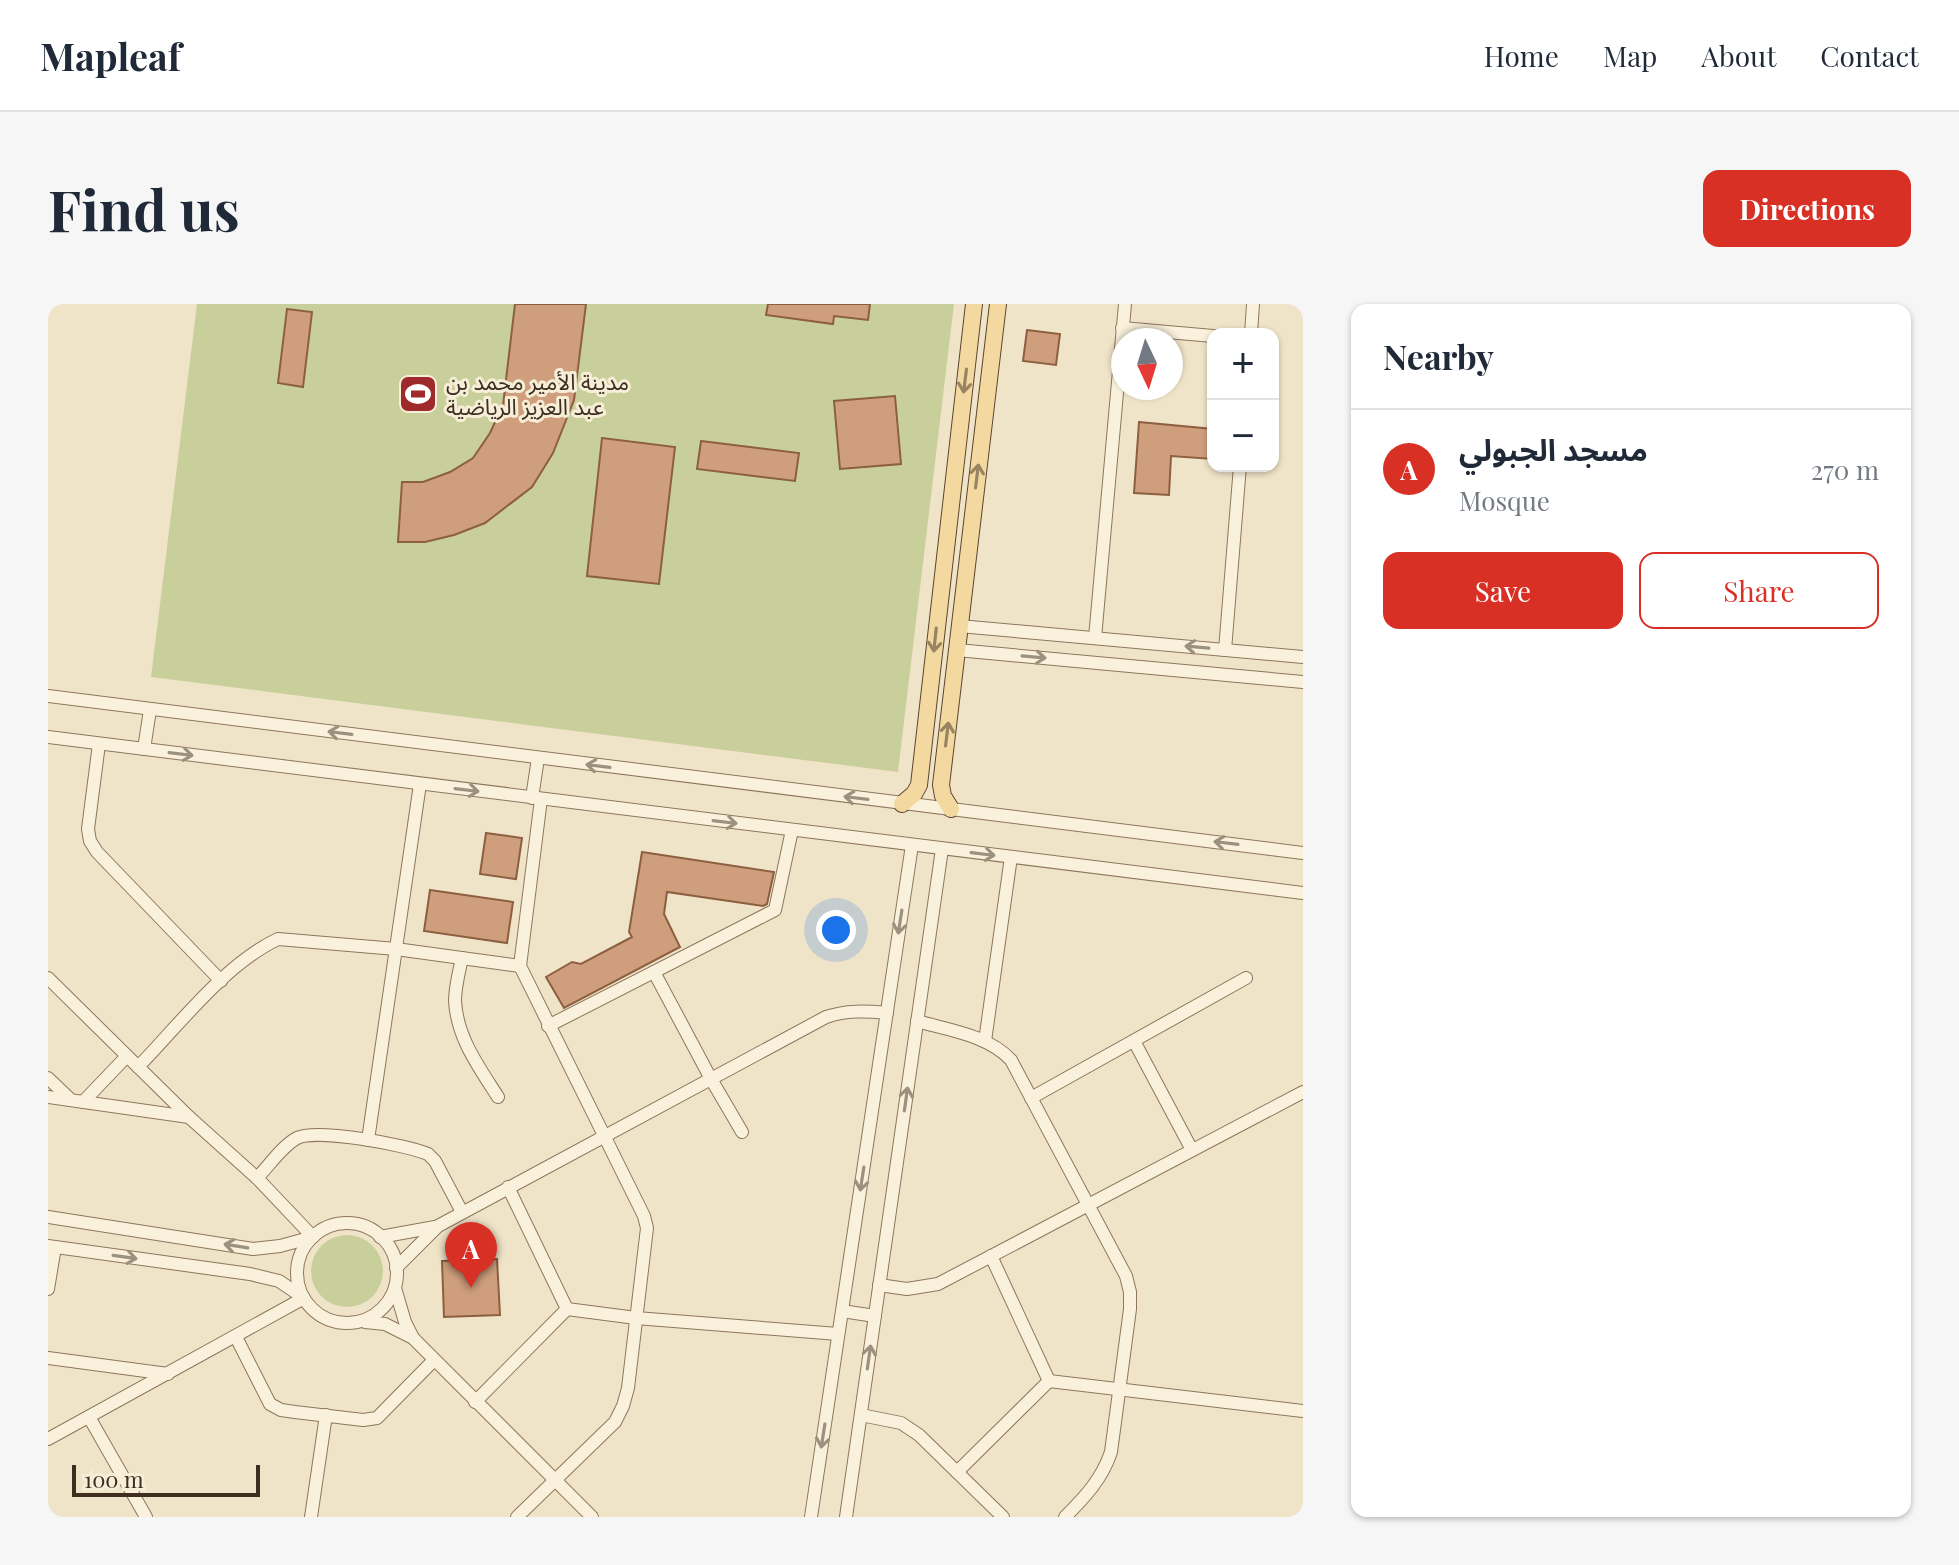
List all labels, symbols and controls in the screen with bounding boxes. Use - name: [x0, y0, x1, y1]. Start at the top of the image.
- text: Mapleaf: [40, 30, 181, 81]
- text: Home: [1484, 37, 1559, 74]
- text: Map: [1603, 37, 1657, 74]
- text: About: [1701, 37, 1776, 74]
- text: Contact: [1820, 37, 1919, 74]
- button: Directions: [1703, 170, 1911, 247]
- text: Find us: [48, 171, 240, 246]
- north arrow: [1111, 328, 1183, 400]
- map controls: [1207, 328, 1279, 472]
- button: +: [1207, 328, 1279, 400]
- text: Nearby: [1383, 333, 1494, 379]
- place label: مدينة الأمير محمد بن عبد العزيز الرياضية: [446, 366, 629, 421]
- one-way arrow: [957, 368, 972, 394]
- sports icon: مدينة الأمير محمد بن عبد العزيز الرياضية: [397, 373, 439, 415]
- button: −: [1207, 400, 1279, 472]
- text: مسجد الجبولي: [1459, 429, 1648, 469]
- text: A: [1400, 452, 1418, 487]
- text: 270 m: [1811, 452, 1879, 487]
- one-way arrow: [969, 463, 984, 490]
- text: Mosque: [1459, 483, 1550, 518]
- button: Save: [1383, 552, 1623, 629]
- button: Share: [1639, 552, 1879, 629]
- one-way arrow: [928, 626, 943, 653]
- one-way arrow: [1184, 639, 1211, 654]
- one-way arrow: [1020, 650, 1047, 665]
- one-way arrow: [940, 722, 955, 747]
- one-way arrow: [327, 726, 354, 741]
- one-way arrow: [168, 747, 193, 762]
- one-way arrow: [585, 758, 612, 773]
- one-way arrow: [453, 782, 480, 797]
- one-way arrow: [844, 790, 869, 805]
- one-way arrow: [711, 814, 738, 829]
- one-way arrow: [1213, 836, 1239, 851]
- one-way arrow: [969, 846, 996, 861]
- one-way arrow: [892, 909, 907, 934]
- your location: [816, 910, 856, 950]
- one-way arrow: [899, 1087, 914, 1112]
- one-way arrow: [854, 1166, 869, 1191]
- pin: A: [445, 1222, 497, 1288]
- one-way arrow: [224, 1238, 249, 1253]
- one-way arrow: [111, 1249, 138, 1264]
- one-way arrow: [862, 1344, 877, 1370]
- one-way arrow: [815, 1423, 830, 1448]
- scale bar: [72, 1461, 260, 1497]
- text: 100 m: [84, 1464, 144, 1494]

